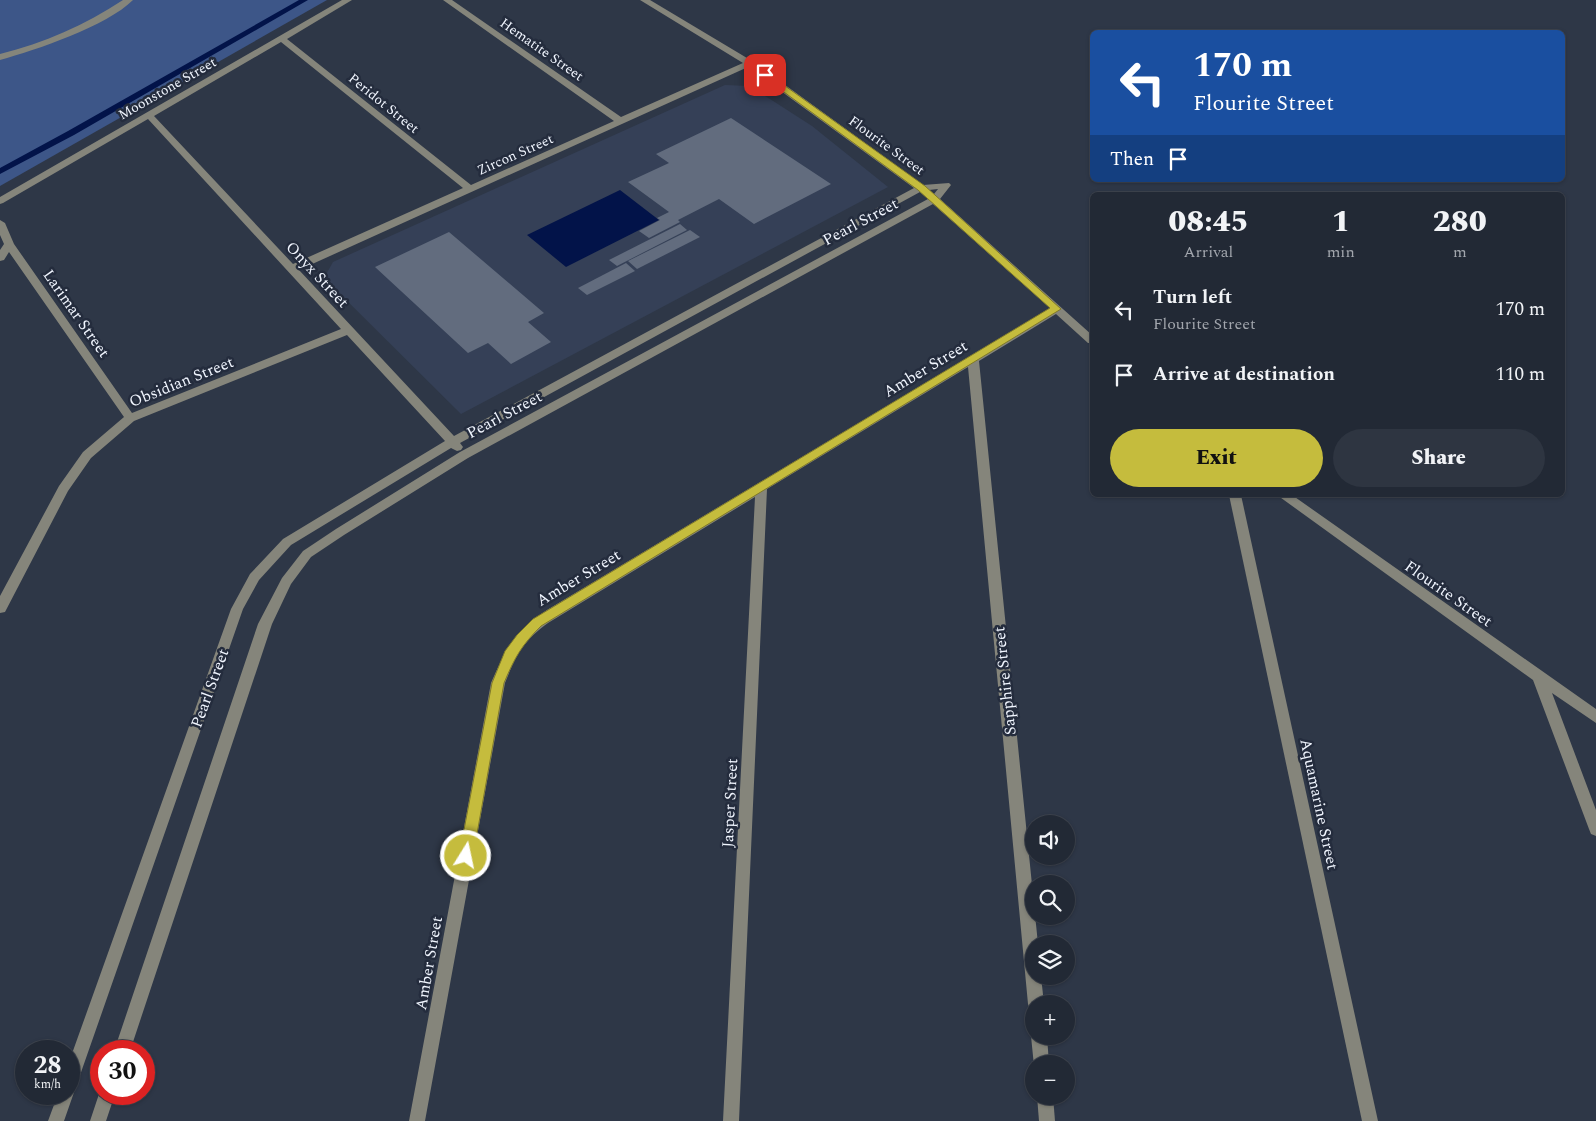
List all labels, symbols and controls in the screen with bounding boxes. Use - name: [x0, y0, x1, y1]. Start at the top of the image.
- street label: Hematite Street: [495, 13, 588, 86]
- text: 170 m: [1193, 39, 1292, 92]
- icon: left: [1110, 50, 1175, 115]
- street label: Moonstone Street: [114, 52, 220, 125]
- pin: [744, 54, 786, 96]
- icon: arrive: [751, 61, 779, 89]
- street label: Peridot Street: [344, 68, 424, 139]
- text: Flourite Street: [1193, 87, 1334, 120]
- street label: Flourite Street: [844, 111, 929, 180]
- street label: Zircon Street: [474, 128, 557, 181]
- text: Then: [1110, 145, 1154, 174]
- icon: arrive: [1164, 145, 1192, 173]
- street label: Pearl Street: [818, 192, 903, 252]
- text: 08:45: [1168, 199, 1249, 245]
- text: 1: [1332, 199, 1350, 245]
- text: 280: [1433, 199, 1487, 245]
- street label: Onyx Street: [280, 236, 355, 314]
- text: Arrival: [1183, 240, 1233, 264]
- text: min: [1327, 240, 1355, 264]
- text: m: [1453, 240, 1467, 264]
- street label: Larimar Street: [37, 264, 116, 363]
- text: Turn left: [1153, 283, 1232, 312]
- text: 170 m: [1495, 295, 1545, 324]
- icon: left: [1110, 296, 1138, 324]
- text: Flourite Street: [1153, 312, 1256, 336]
- street label: Amber Street: [879, 334, 973, 404]
- street label: Obsidian Street: [125, 350, 238, 414]
- text: Arrive at destination: [1153, 360, 1335, 389]
- text: 110 m: [1495, 360, 1545, 389]
- icon: arrive: [1110, 361, 1138, 389]
- street label: Pearl Street: [462, 385, 547, 445]
- button: Exit: [1110, 429, 1323, 487]
- button: Share: [1333, 429, 1545, 487]
- street label: Amber Street: [532, 543, 626, 613]
- street label: Flourite Street: [1400, 555, 1498, 633]
- street label: Sapphire Street: [987, 625, 1023, 736]
- street label: Pearl Street: [185, 645, 235, 731]
- street label: Aquamarine Street: [1293, 737, 1345, 872]
- street label: Jasper Street: [716, 757, 744, 848]
- map controls: [1025, 815, 1075, 1105]
- button: sound: [1025, 815, 1075, 865]
- position arrow: [439, 829, 491, 881]
- button: search: [1025, 875, 1075, 925]
- street label: Amber Street: [409, 914, 449, 1012]
- button: layers: [1025, 935, 1075, 985]
- button: +: [1025, 995, 1075, 1045]
- speed limit sign: 30: [90, 1040, 155, 1105]
- text: 28: [33, 1047, 62, 1085]
- button: −: [1025, 1055, 1075, 1105]
- text: km/h: [34, 1075, 61, 1094]

